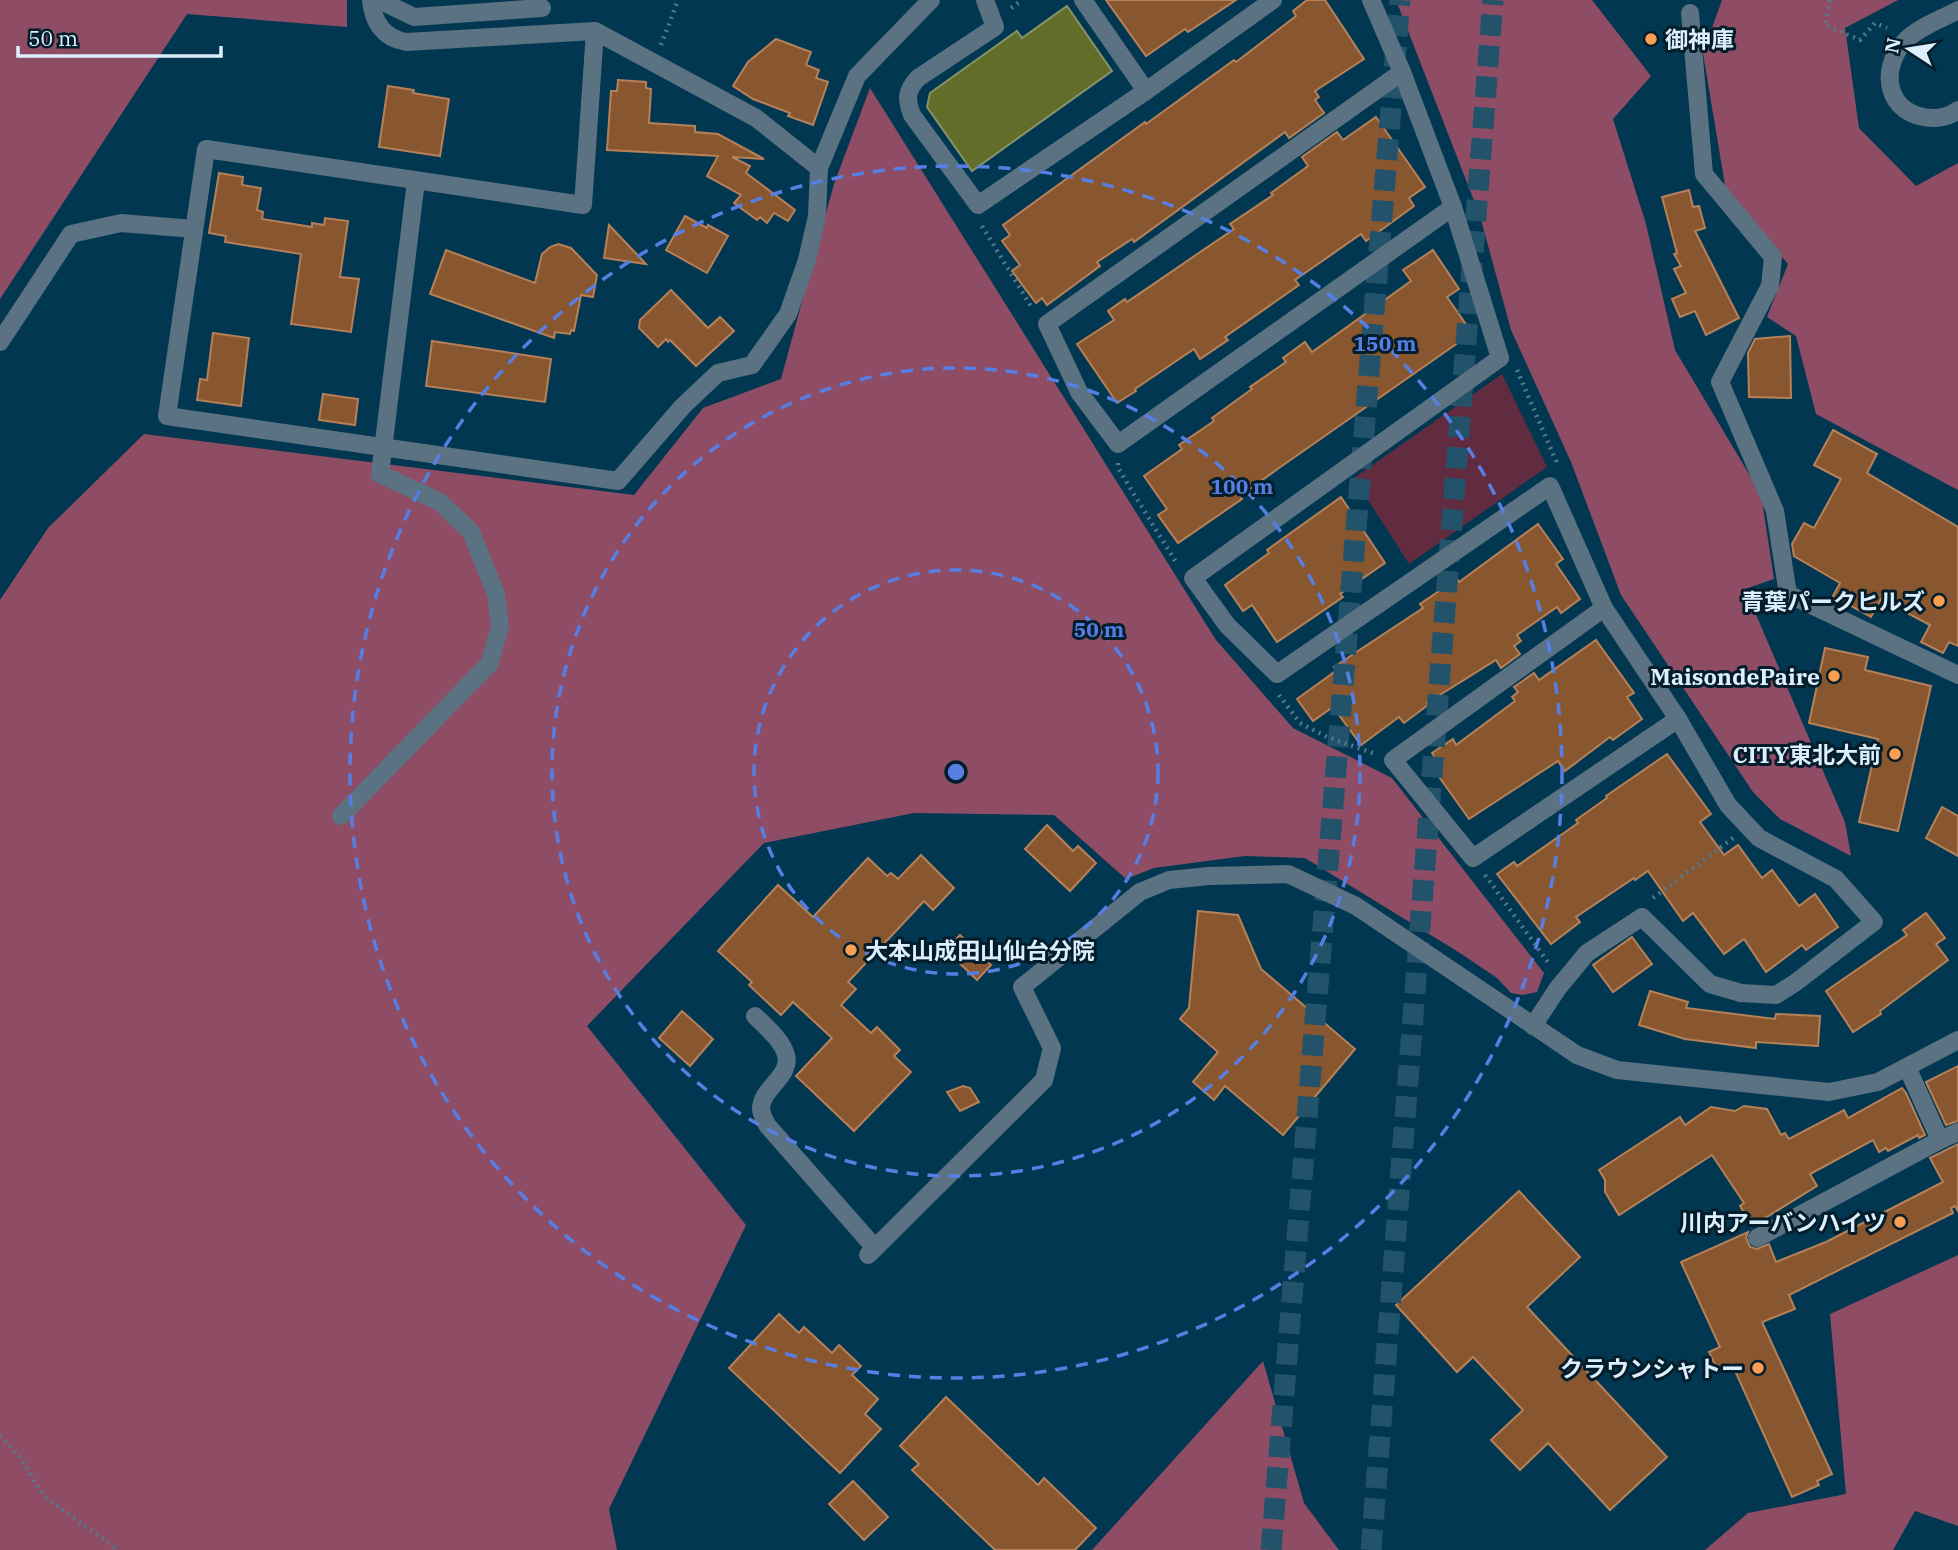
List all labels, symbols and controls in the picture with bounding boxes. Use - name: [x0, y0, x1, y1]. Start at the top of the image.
- scale bar: [18, 14, 220, 58]
- north arrow: [1874, 14, 1944, 84]
- text: 50 m: [28, 24, 78, 52]
- place label: 御神庫: [1665, 24, 1734, 54]
- marker: 御神庫: [1643, 31, 1659, 47]
- text: N: [1879, 36, 1906, 55]
- text: 150 m: [1353, 329, 1417, 357]
- text: 100 m: [1210, 472, 1274, 500]
- place label: 青葉パークヒルズ: [1741, 586, 1925, 616]
- marker: 青葉パークヒルズ: [1931, 593, 1947, 609]
- text: 50 m: [1074, 615, 1124, 643]
- place label: MaisondePaire: [1650, 661, 1820, 691]
- marker: MaisondePaire: [1826, 668, 1842, 684]
- place label: CITY東北大前: [1732, 739, 1881, 769]
- marker: CITY東北大前: [1887, 746, 1903, 762]
- centre of rings: [944, 760, 968, 784]
- place label: 大本山成田山仙台分院: [865, 935, 1095, 965]
- marker: 大本山成田山仙台分院: [843, 942, 859, 958]
- place label: 川内アーバンハイツ: [1680, 1207, 1886, 1237]
- marker: 川内アーバンハイツ: [1892, 1214, 1908, 1230]
- place label: クラウンシャトー: [1560, 1353, 1744, 1383]
- marker: クラウンシャトー: [1750, 1360, 1766, 1376]

